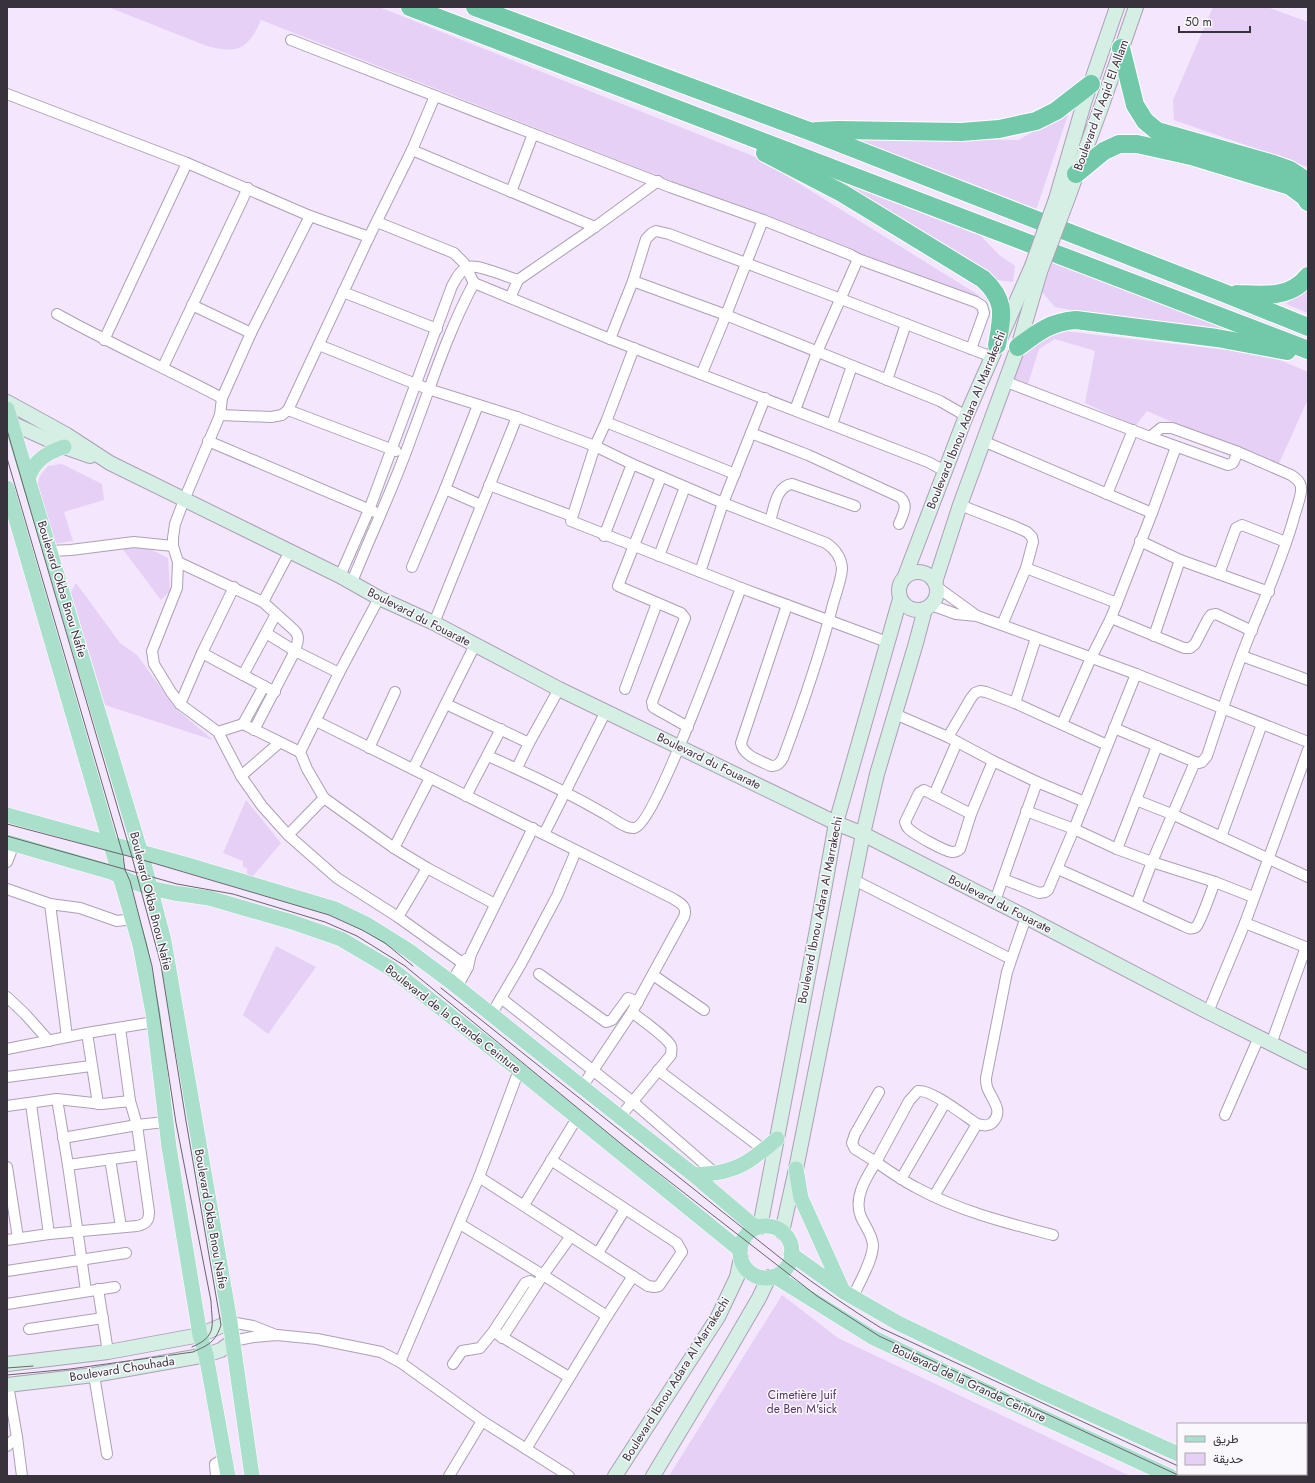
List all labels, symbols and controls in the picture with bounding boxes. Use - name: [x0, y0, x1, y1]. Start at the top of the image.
- scale bar: [1179, 8, 1250, 34]
- text: 50 m: [1185, 13, 1212, 31]
- street label: Boulevard Al Aqid El Allam: [1069, 37, 1133, 173]
- street label: Boulevard Ibnou Adara Al Marrakechi: [922, 328, 1010, 512]
- street label: Boulevard Okba Bnou Nafie: [33, 518, 91, 660]
- street label: Boulevard du Fouarate: [364, 583, 474, 651]
- street label: Boulevard du Fouarate: [654, 728, 764, 794]
- street label: Boulevard Ibnou Adara Al Marrakechi: [793, 815, 847, 1005]
- street label: Boulevard Okba Bnou Nafie: [125, 830, 177, 972]
- street label: Boulevard du Fouarate: [945, 870, 1055, 938]
- street label: Boulevard de la Grande Ceinture: [381, 960, 525, 1078]
- street label: Boulevard Okba Bnou Nafie: [190, 1147, 232, 1291]
- street label: Boulevard Ibnou Adara Al Marrakechi: [618, 1293, 734, 1465]
- street label: Boulevard de la Grande Ceinture: [889, 1339, 1049, 1427]
- street label: Boulevard Chouhada: [68, 1352, 176, 1386]
- park label: Cimetière Juif de Ben M'sick: [767, 1386, 838, 1418]
- legend: [1177, 1423, 1307, 1475]
- text: طريق: [1213, 1430, 1239, 1448]
- text: حديقة: [1213, 1450, 1243, 1468]

